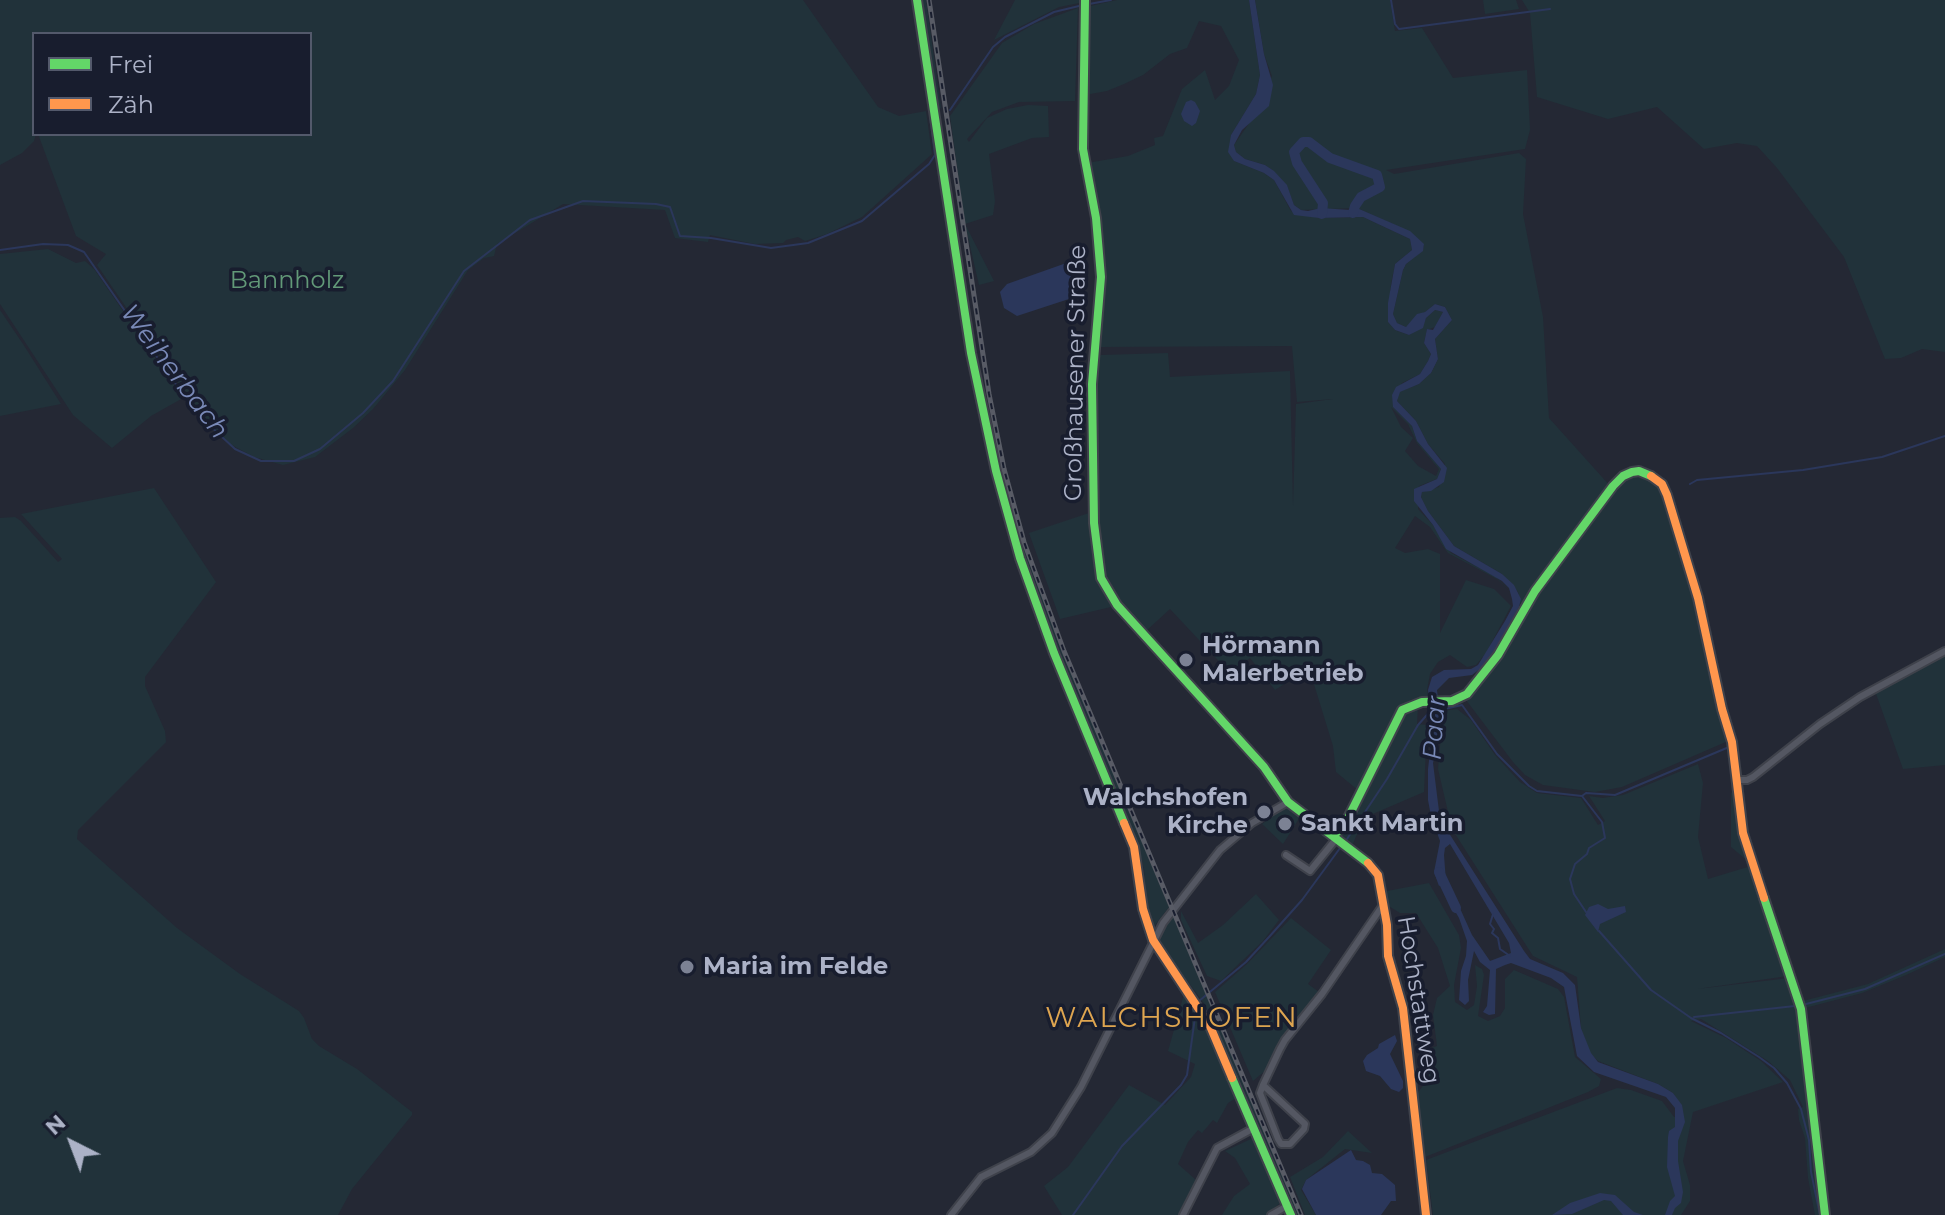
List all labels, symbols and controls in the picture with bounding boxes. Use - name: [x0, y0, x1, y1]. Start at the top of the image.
- legend: [32, 32, 312, 136]
- text: Frei: [108, 50, 153, 79]
- text: Zäh: [108, 90, 154, 119]
- street label: Großhausener Straße: [1059, 245, 1093, 501]
- park label: Bannholz: [230, 267, 344, 295]
- water label: Weiherbach: [113, 299, 235, 445]
- place label: Hörmann Malerbetrieb: [1202, 632, 1364, 688]
- marker: Hörmann Malerbetrieb: [1177, 651, 1195, 669]
- water label: Paar: [1417, 695, 1453, 761]
- place label: Walchshofen Kirche: [1083, 784, 1248, 840]
- marker: Walchshofen Kirche: [1255, 803, 1273, 821]
- place label: Sankt Martin: [1301, 810, 1463, 838]
- marker: Sankt Martin: [1276, 815, 1294, 833]
- street label: Hochstattweg: [1390, 914, 1446, 1086]
- place label: Maria im Felde: [703, 953, 888, 981]
- marker: Maria im Felde: [678, 958, 696, 976]
- district label: WALCHSHOFEN: [1045, 1002, 1299, 1036]
- north arrow: [32, 1103, 112, 1183]
- text: N: [40, 1109, 71, 1141]

